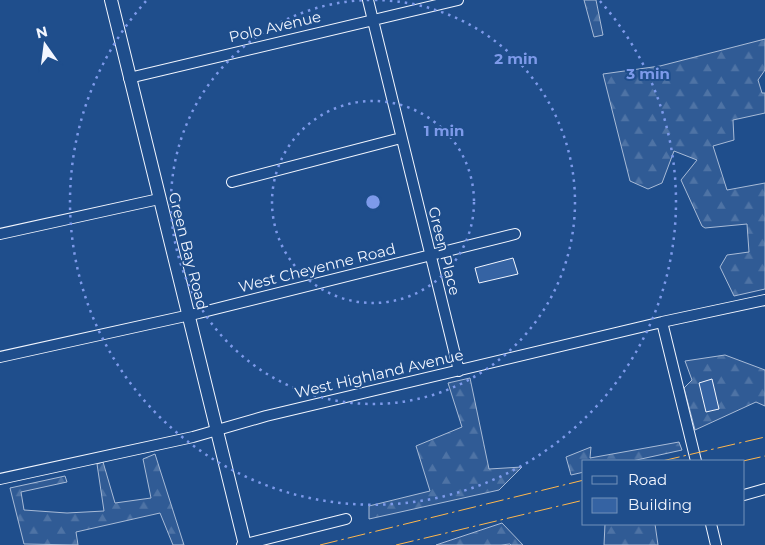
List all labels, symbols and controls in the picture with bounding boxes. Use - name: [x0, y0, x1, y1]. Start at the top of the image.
- street label: Polo Avenue: [227, 7, 323, 46]
- north arrow: [20, 20, 70, 70]
- text: N: [34, 22, 50, 42]
- text: 2 min: [494, 49, 538, 68]
- text: 3 min: [625, 64, 670, 83]
- text: 1 min: [424, 121, 464, 140]
- street label: Green Bay Road: [165, 190, 212, 312]
- centre of rings: [364, 193, 382, 211]
- street label: Green Place: [424, 205, 465, 297]
- street label: West Cheyenne Road: [236, 239, 397, 296]
- street label: West Highland Avenue: [293, 345, 465, 402]
- legend: [582, 460, 745, 525]
- text: Road: [628, 470, 667, 489]
- text: Building: [628, 495, 692, 514]

